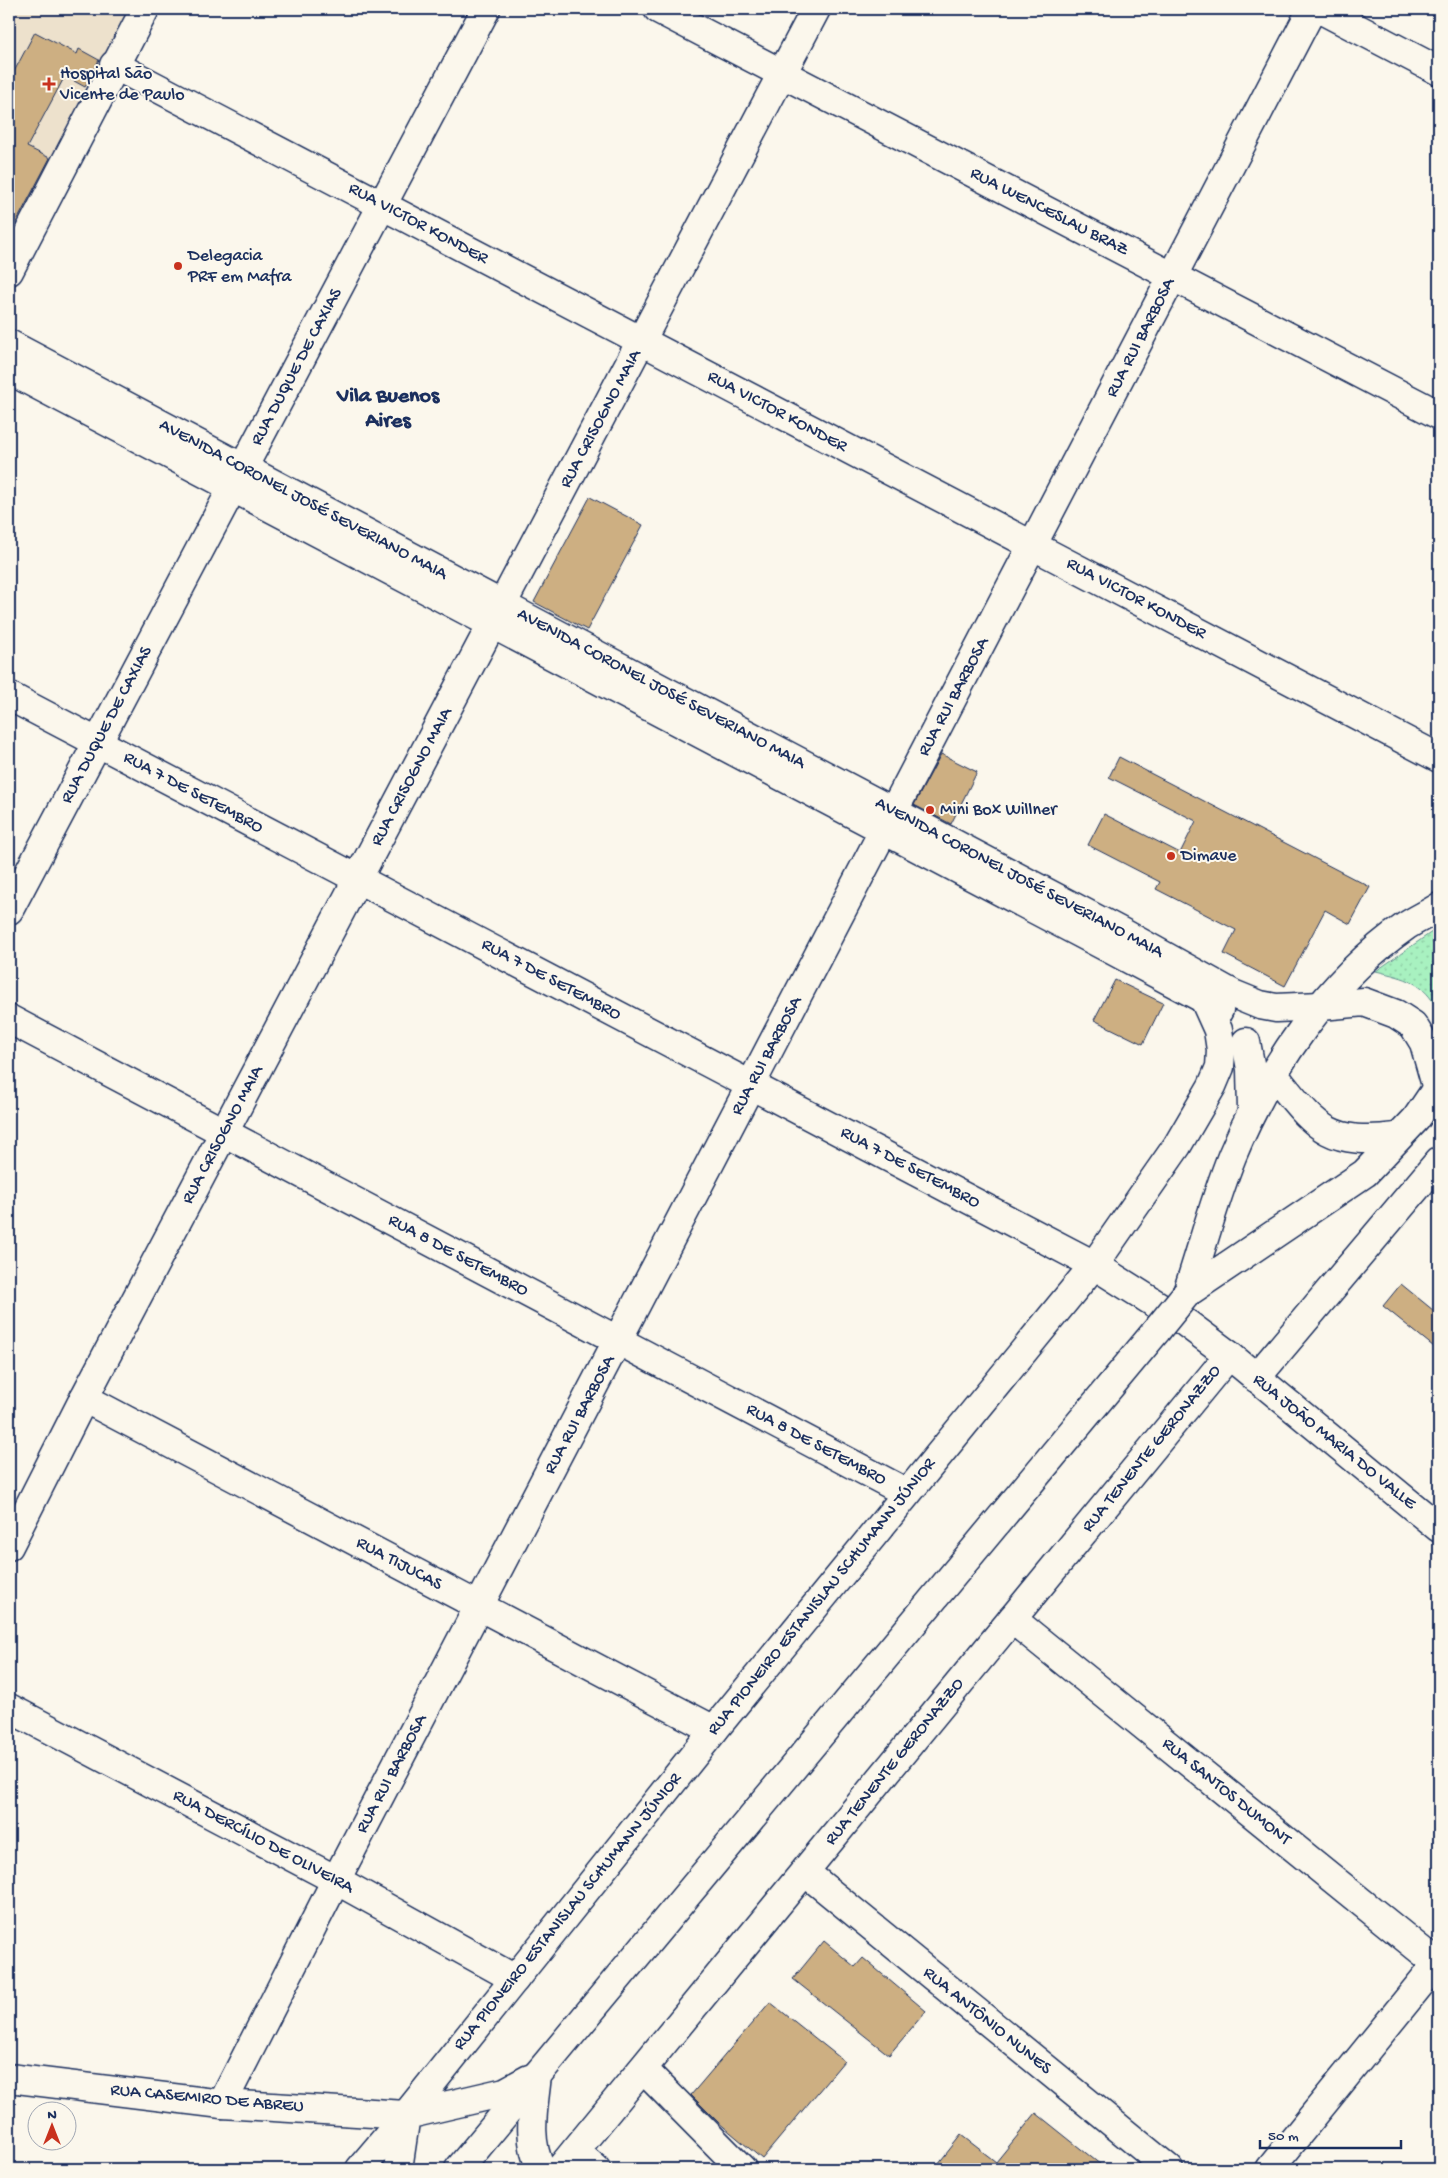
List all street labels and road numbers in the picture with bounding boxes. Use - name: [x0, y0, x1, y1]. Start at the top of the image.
- street label: RUA WENCESLAU BRAZ: [966, 163, 1132, 261]
- street label: RUA VICTOR KONDER: [345, 178, 492, 270]
- street label: RUA RUI BARBOSA: [1102, 273, 1181, 401]
- street label: RUA DUQUE DE CAXIAS: [247, 284, 348, 449]
- street label: RUA CRISOGNO MAIA: [556, 345, 647, 492]
- street label: RUA VICTOR KONDER: [704, 366, 851, 458]
- street label: AVENIDA CORONEL JOSÉ SEVERIANO MAIA: [155, 415, 452, 586]
- street label: RUA VICTOR KONDER: [1063, 553, 1210, 645]
- street label: AVENIDA CORONEL JOSÉ SEVERIANO MAIA: [513, 604, 810, 775]
- street label: RUA RUI BARBOSA: [914, 633, 995, 760]
- street label: RUA DUQUE DE CAXIAS: [57, 642, 158, 807]
- street label: RUA CRISOGNO MAIA: [367, 703, 458, 850]
- street label: RUA 7 DE SETEMBRO: [120, 747, 267, 839]
- street label: AVENIDA CORONEL JOSÉ SEVERIANO MAIA: [871, 793, 1168, 964]
- street label: RUA 7 DE SETEMBRO: [478, 934, 625, 1026]
- street label: RUA RUI BARBOSA: [727, 992, 808, 1119]
- street label: RUA CRISOGNO MAIA: [178, 1061, 269, 1208]
- street label: RUA 7 DE SETEMBRO: [837, 1122, 984, 1214]
- street label: RUA 8 DE SETEMBRO: [384, 1210, 532, 1302]
- street label: RUA RUI BARBOSA: [540, 1351, 621, 1478]
- street label: RUA TENENTE GERONAZZO: [1078, 1361, 1226, 1537]
- street label: RUA JOÃO MARIA DO VALLE: [1248, 1370, 1421, 1515]
- street label: RUA 8 DE SETEMBRO: [742, 1399, 890, 1491]
- street label: RUA PIONEIRO ESTANISLAU SCHUMANN JÚNIOR: [703, 1454, 941, 1740]
- street label: RUA TIJUCAS: [352, 1533, 446, 1596]
- street label: RUA TENENTE GERONAZZO: [821, 1674, 969, 1850]
- street label: RUA RUI BARBOSA: [352, 1710, 433, 1837]
- street label: RUA SANTOS DUMONT: [1157, 1734, 1296, 1851]
- street label: RUA PIONEIRO ESTANISLAU SCHUMANN JÚNIOR: [449, 1769, 687, 2055]
- street label: RUA DERCÍLIO DE OLIVEIRA: [169, 1785, 358, 1899]
- street label: RUA ANTÔNIO NUNES: [918, 1963, 1056, 2080]
- street label: RUA CASEMIRO DE ABREU: [109, 2080, 305, 2118]

